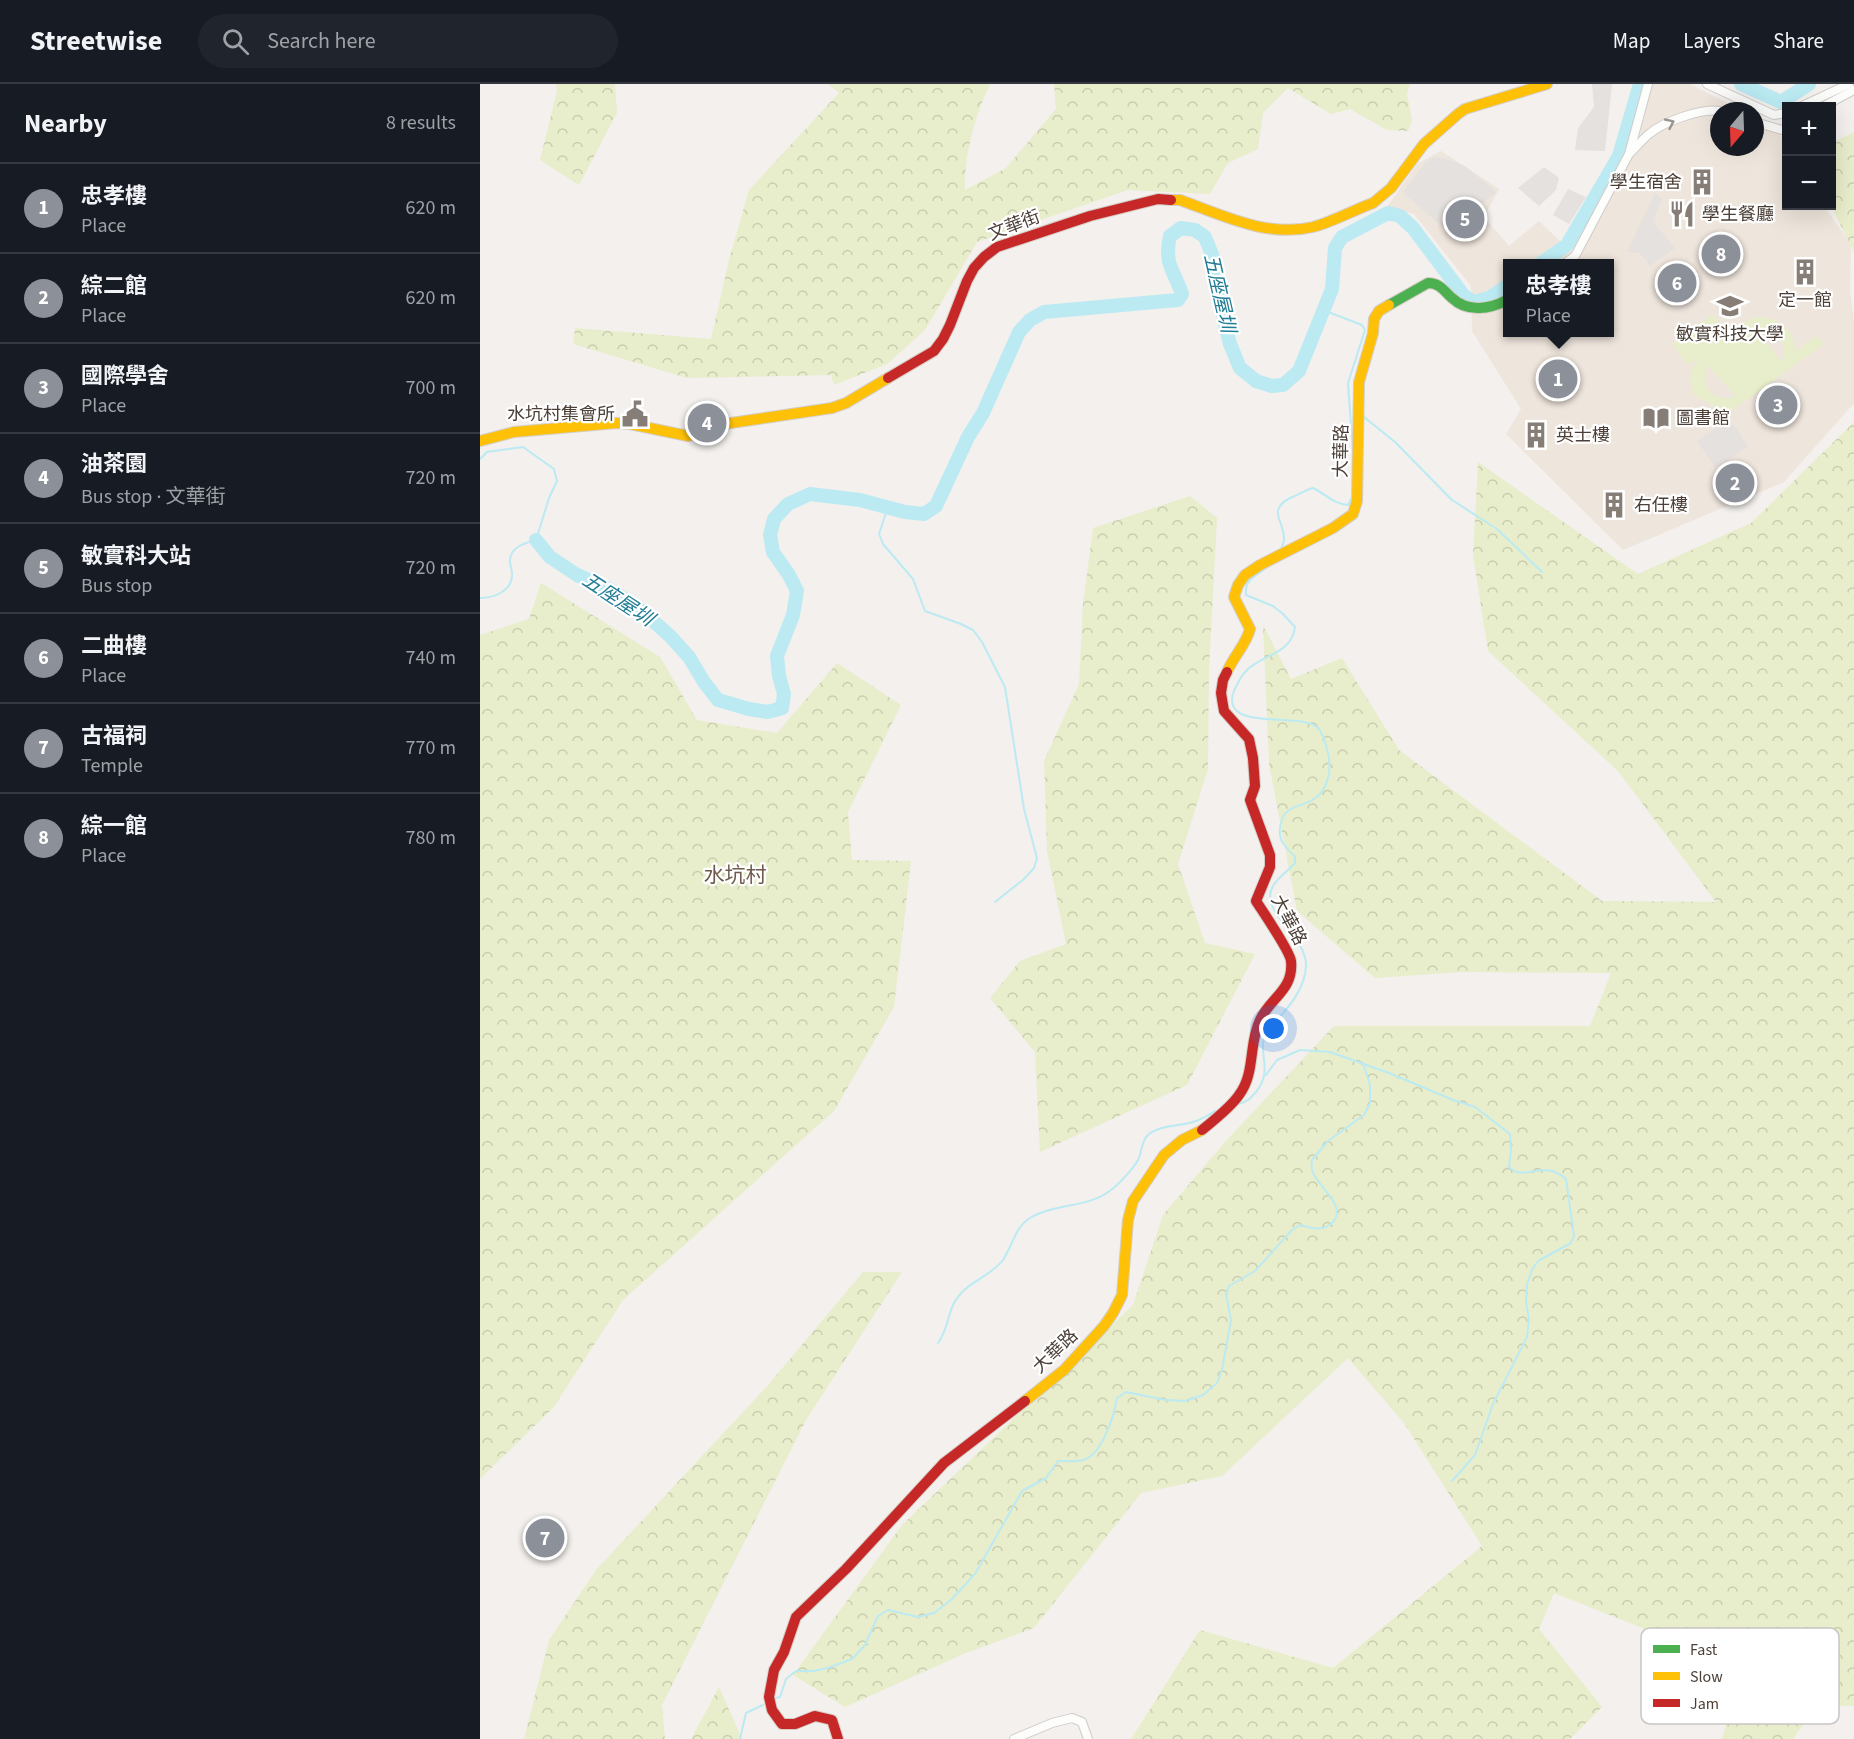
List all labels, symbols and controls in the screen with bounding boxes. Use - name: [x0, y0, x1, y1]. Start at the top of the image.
- search box: [198, 14, 618, 68]
- text: Streetwise: [30, 21, 162, 61]
- icon: search: [219, 25, 252, 58]
- text: Search here: [267, 25, 376, 57]
- text: Map: [1613, 26, 1650, 56]
- text: Layers: [1683, 26, 1740, 56]
- text: Share: [1773, 26, 1824, 56]
- north arrow: [1710, 102, 1764, 156]
- map controls: [1782, 102, 1836, 210]
- button: +: [1782, 102, 1836, 156]
- text: Nearby: [24, 105, 107, 142]
- text: 8 results: [386, 109, 456, 137]
- one-way arrow: [1663, 119, 1674, 131]
- button: −: [1782, 156, 1836, 210]
- building icon: 學生宿舍: [1687, 167, 1717, 197]
- place label: 學生宿舍: [1610, 170, 1682, 195]
- text: 忠孝樓: [81, 180, 147, 212]
- text: 1: [38, 194, 49, 222]
- text: 620 m: [406, 194, 456, 222]
- pin: 5: [1446, 196, 1484, 242]
- restaurant icon: 學生餐廳: [1667, 199, 1697, 229]
- place label: 學生餐廳: [1702, 202, 1774, 227]
- street label: 文華街: [984, 204, 1044, 247]
- text: Place: [81, 212, 126, 240]
- pin: 8: [1702, 232, 1740, 276]
- water label: 五座屋圳: [1196, 251, 1242, 338]
- building icon: 定一館: [1790, 257, 1820, 287]
- popup: [1503, 259, 1614, 337]
- pin: 6: [1658, 260, 1696, 306]
- text: 綜二館: [81, 270, 147, 302]
- text: 忠孝樓: [1525, 270, 1592, 302]
- text: 2: [38, 284, 49, 312]
- text: 620 m: [406, 284, 456, 312]
- place label: 定一館: [1778, 288, 1832, 313]
- school or university icon: 敏實科技大學: [1715, 291, 1745, 321]
- text: Place: [81, 302, 126, 330]
- text: Place: [1525, 302, 1571, 330]
- place label: 敏實科技大學: [1676, 322, 1784, 347]
- pin: 1: [1538, 356, 1578, 402]
- text: 國際學舍: [81, 360, 169, 392]
- text: 3: [38, 374, 49, 402]
- text: 700 m: [406, 374, 456, 402]
- pin: 3: [1758, 382, 1798, 428]
- text: Place: [81, 392, 126, 420]
- public building icon: 水坑村集會所: [620, 399, 650, 429]
- pin: 4: [688, 400, 726, 446]
- place label: 水坑村集會所: [507, 402, 615, 427]
- library icon: 圖書館: [1641, 403, 1671, 433]
- place label: 圖書館: [1676, 406, 1730, 431]
- building icon: 英士樓: [1521, 420, 1551, 450]
- place label: 英士樓: [1556, 423, 1610, 448]
- street label: 大華路: [1329, 424, 1354, 478]
- text: 油茶園: [81, 448, 147, 480]
- pin: 2: [1716, 460, 1754, 506]
- text: 4: [38, 464, 49, 492]
- text: 720 m: [406, 464, 456, 492]
- text: Bus stop · 文華街: [81, 483, 225, 511]
- building icon: 右任樓: [1599, 490, 1629, 520]
- place label: 右任樓: [1634, 493, 1688, 518]
- text: 敏實科大站: [81, 540, 191, 572]
- text: 5: [38, 554, 49, 582]
- text: 720 m: [406, 554, 456, 582]
- water label: 五座屋圳: [576, 566, 661, 635]
- text: Bus stop: [81, 572, 152, 600]
- text: 二曲樓: [81, 630, 147, 662]
- text: 6: [38, 644, 49, 672]
- text: 740 m: [406, 644, 456, 672]
- text: Place: [81, 662, 126, 690]
- text: 古福祠: [81, 720, 147, 752]
- text: 7: [38, 734, 49, 762]
- text: 770 m: [406, 734, 456, 762]
- text: Temple: [81, 752, 143, 780]
- text: 綜一館: [81, 810, 147, 842]
- text: 8: [38, 824, 49, 852]
- text: 780 m: [406, 824, 456, 852]
- text: Place: [81, 842, 126, 870]
- district label: 水坑村: [704, 860, 767, 890]
- street label: 大華路: [1265, 891, 1312, 950]
- your location: [1259, 1014, 1288, 1043]
- street label: 大華路: [1027, 1324, 1083, 1379]
- pin: 7: [526, 1516, 564, 1560]
- legend: [1641, 1628, 1839, 1724]
- text: Fast: [1690, 1639, 1718, 1661]
- text: Slow: [1690, 1666, 1723, 1688]
- text: Jam: [1690, 1693, 1719, 1715]

